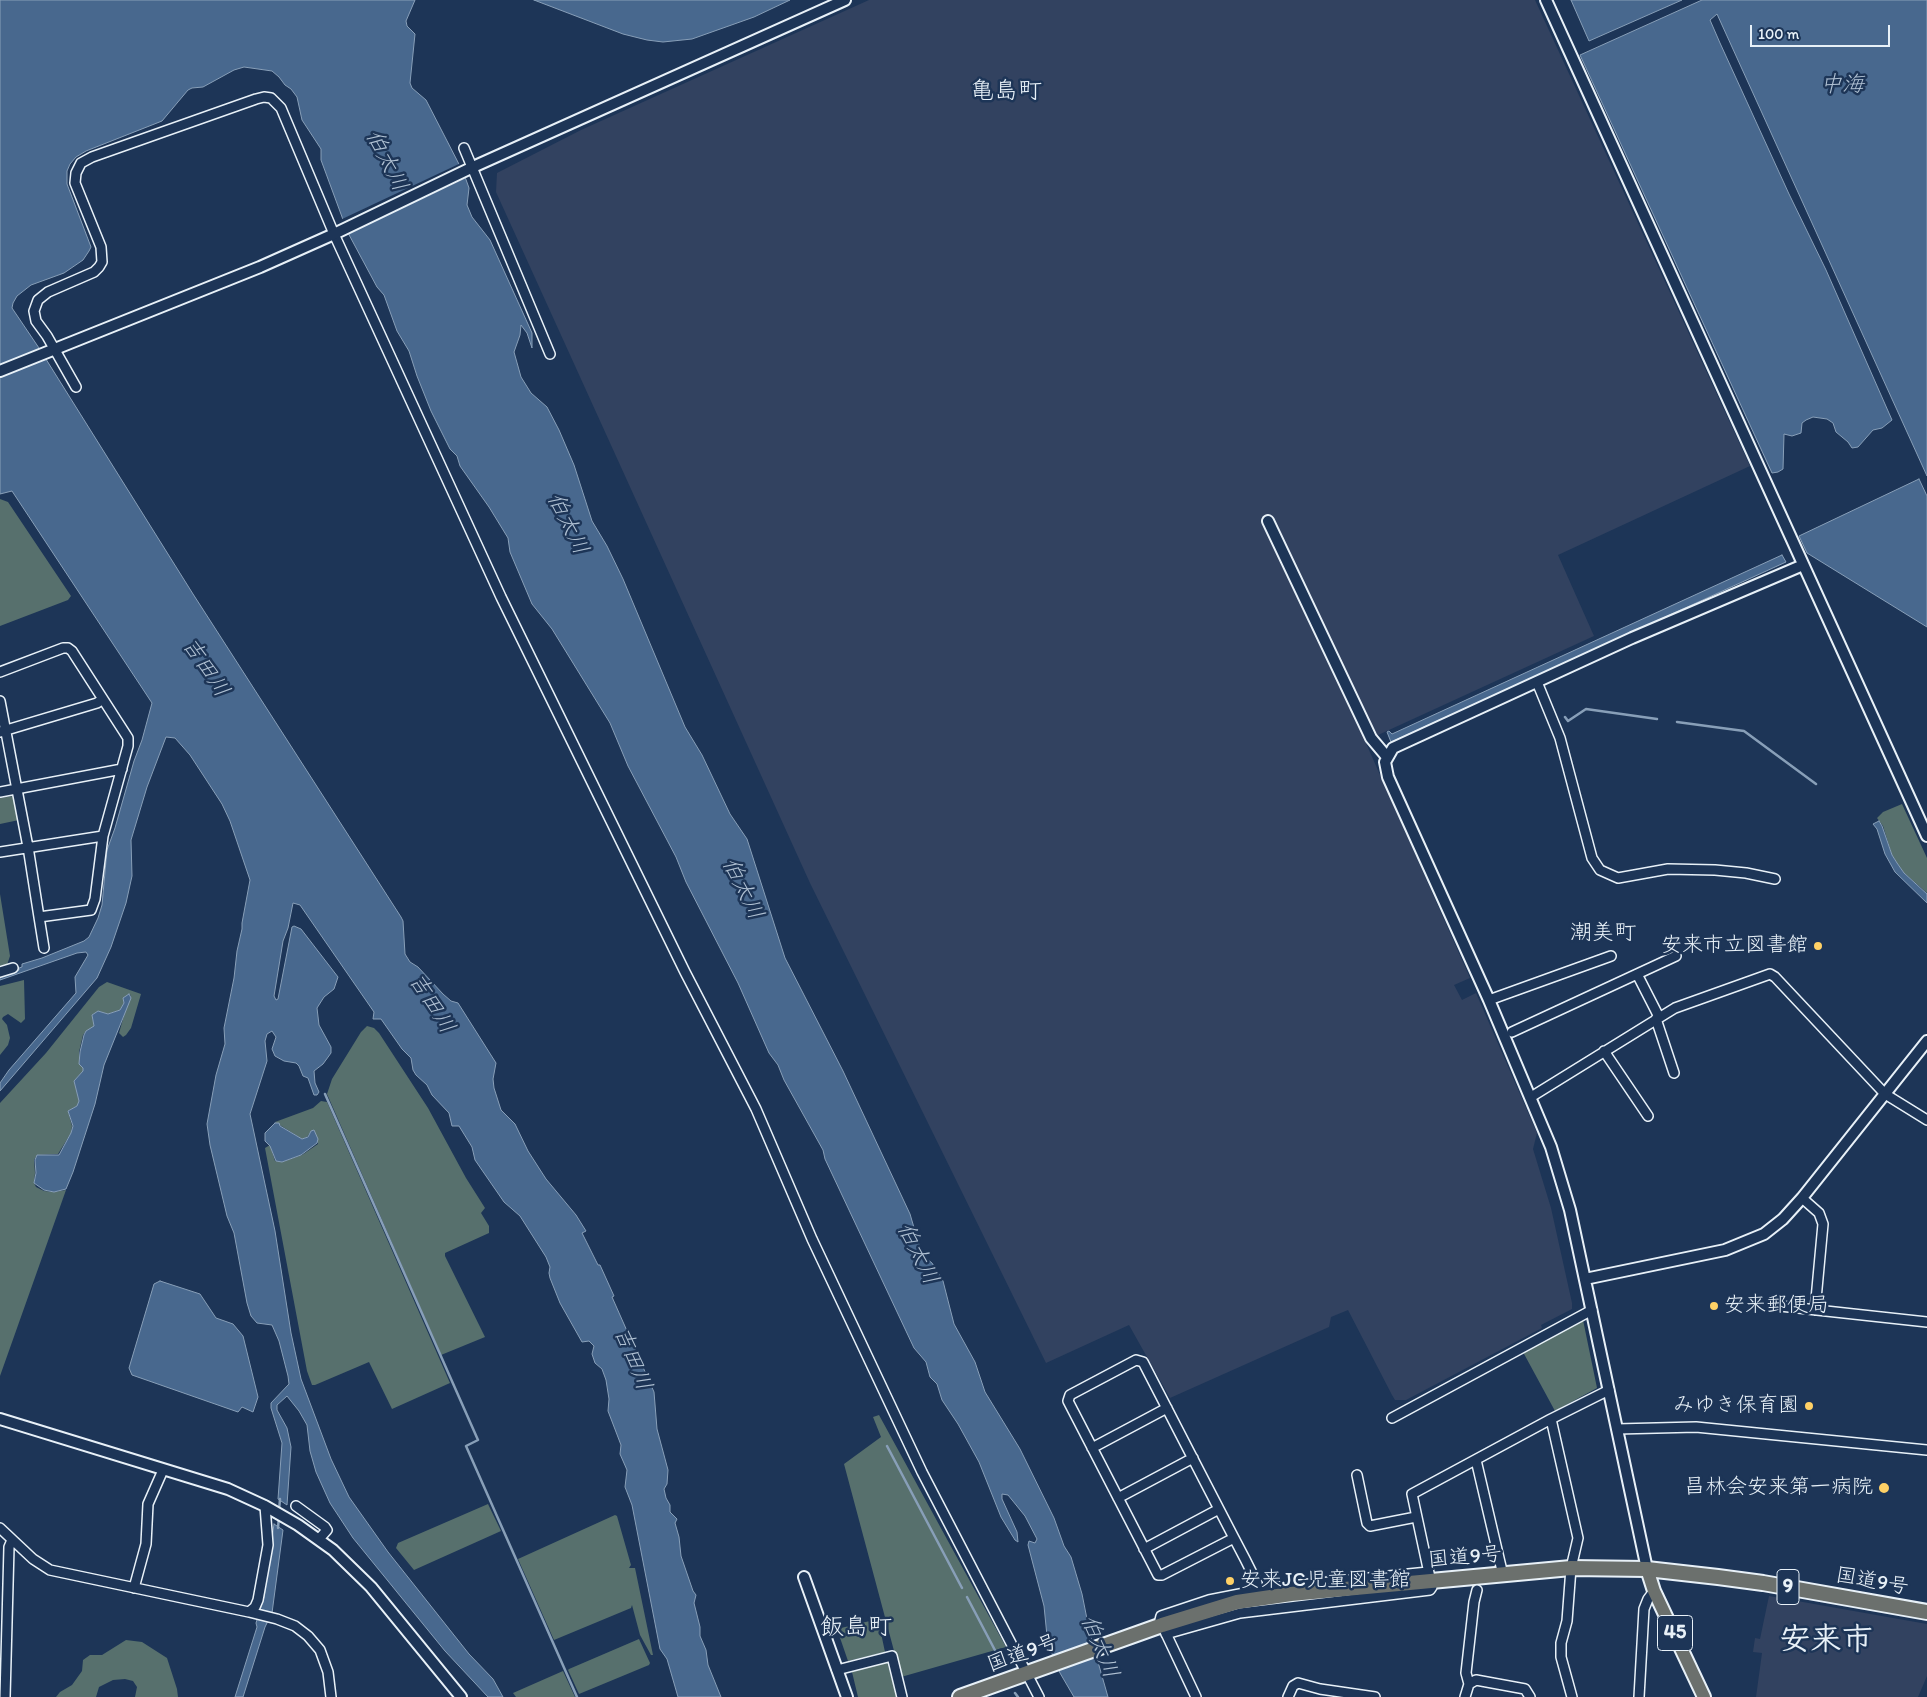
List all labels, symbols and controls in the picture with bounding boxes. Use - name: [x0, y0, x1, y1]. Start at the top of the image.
- scale bar: [1752, 15, 1892, 47]
- text: 100 m: [1758, 25, 1799, 43]
- water label: 中海: [1820, 72, 1864, 98]
- district label: 亀島町: [970, 78, 1042, 106]
- water label: 伯太川: [359, 126, 413, 196]
- water label: 伯太川: [541, 489, 593, 559]
- water label: 吉田川: [176, 633, 234, 703]
- water label: 伯太川: [716, 854, 768, 924]
- district label: 潮美町: [1570, 920, 1636, 946]
- place label: 安来市立図書館: [1661, 933, 1808, 959]
- marker: 安来市立図書館: [1812, 940, 1824, 952]
- water label: 吉田川: [402, 969, 460, 1039]
- water label: 伯太川: [891, 1219, 943, 1289]
- place label: 安来郵便局: [1724, 1293, 1829, 1319]
- marker: 安来郵便局: [1708, 1300, 1720, 1312]
- water label: 吉田川: [607, 1323, 657, 1395]
- place label: みゆき保育園: [1673, 1393, 1799, 1419]
- marker: みゆき保育園: [1803, 1400, 1815, 1412]
- place label: 昌林会安来第一病院: [1684, 1475, 1873, 1501]
- marker: 昌林会安来第一病院: [1877, 1481, 1891, 1495]
- street label: 国道9号: [1427, 1542, 1503, 1574]
- street label: 国道9号: [1833, 1563, 1911, 1601]
- place label: 安来JC児童図書館: [1240, 1568, 1411, 1594]
- road number: 9: [1777, 1570, 1799, 1604]
- marker: 安来JC児童図書館: [1224, 1575, 1236, 1587]
- water label: 伯太川: [1074, 1611, 1124, 1683]
- district label: 飯島町: [820, 1614, 892, 1642]
- road number: 45: [1658, 1616, 1692, 1650]
- district label: 安来市: [1780, 1622, 1872, 1660]
- street label: 国道9号: [984, 1630, 1062, 1678]

